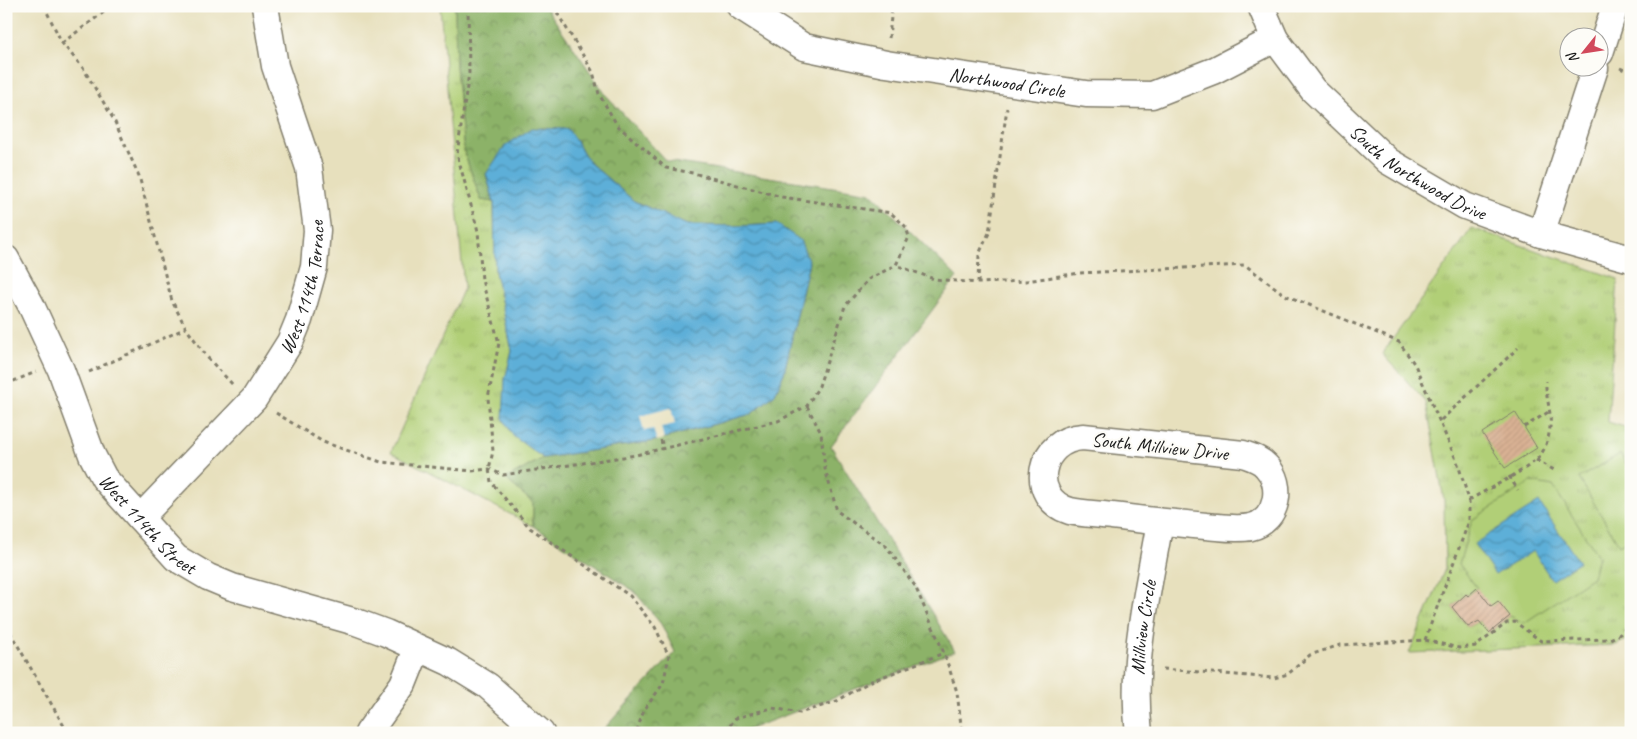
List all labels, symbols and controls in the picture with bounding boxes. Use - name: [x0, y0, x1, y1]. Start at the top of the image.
- north arrow: [1560, 28, 1610, 78]
- text: N: [1562, 48, 1583, 66]
- street label: Northwood Circle: [947, 62, 1068, 104]
- street label: South Northwood Drive: [1344, 119, 1491, 226]
- street label: West 114th Terrace: [274, 218, 330, 359]
- street label: South Millview Drive: [1090, 427, 1231, 466]
- street label: West 114th Street: [93, 469, 202, 581]
- street label: Millview Circle: [1125, 577, 1162, 675]

